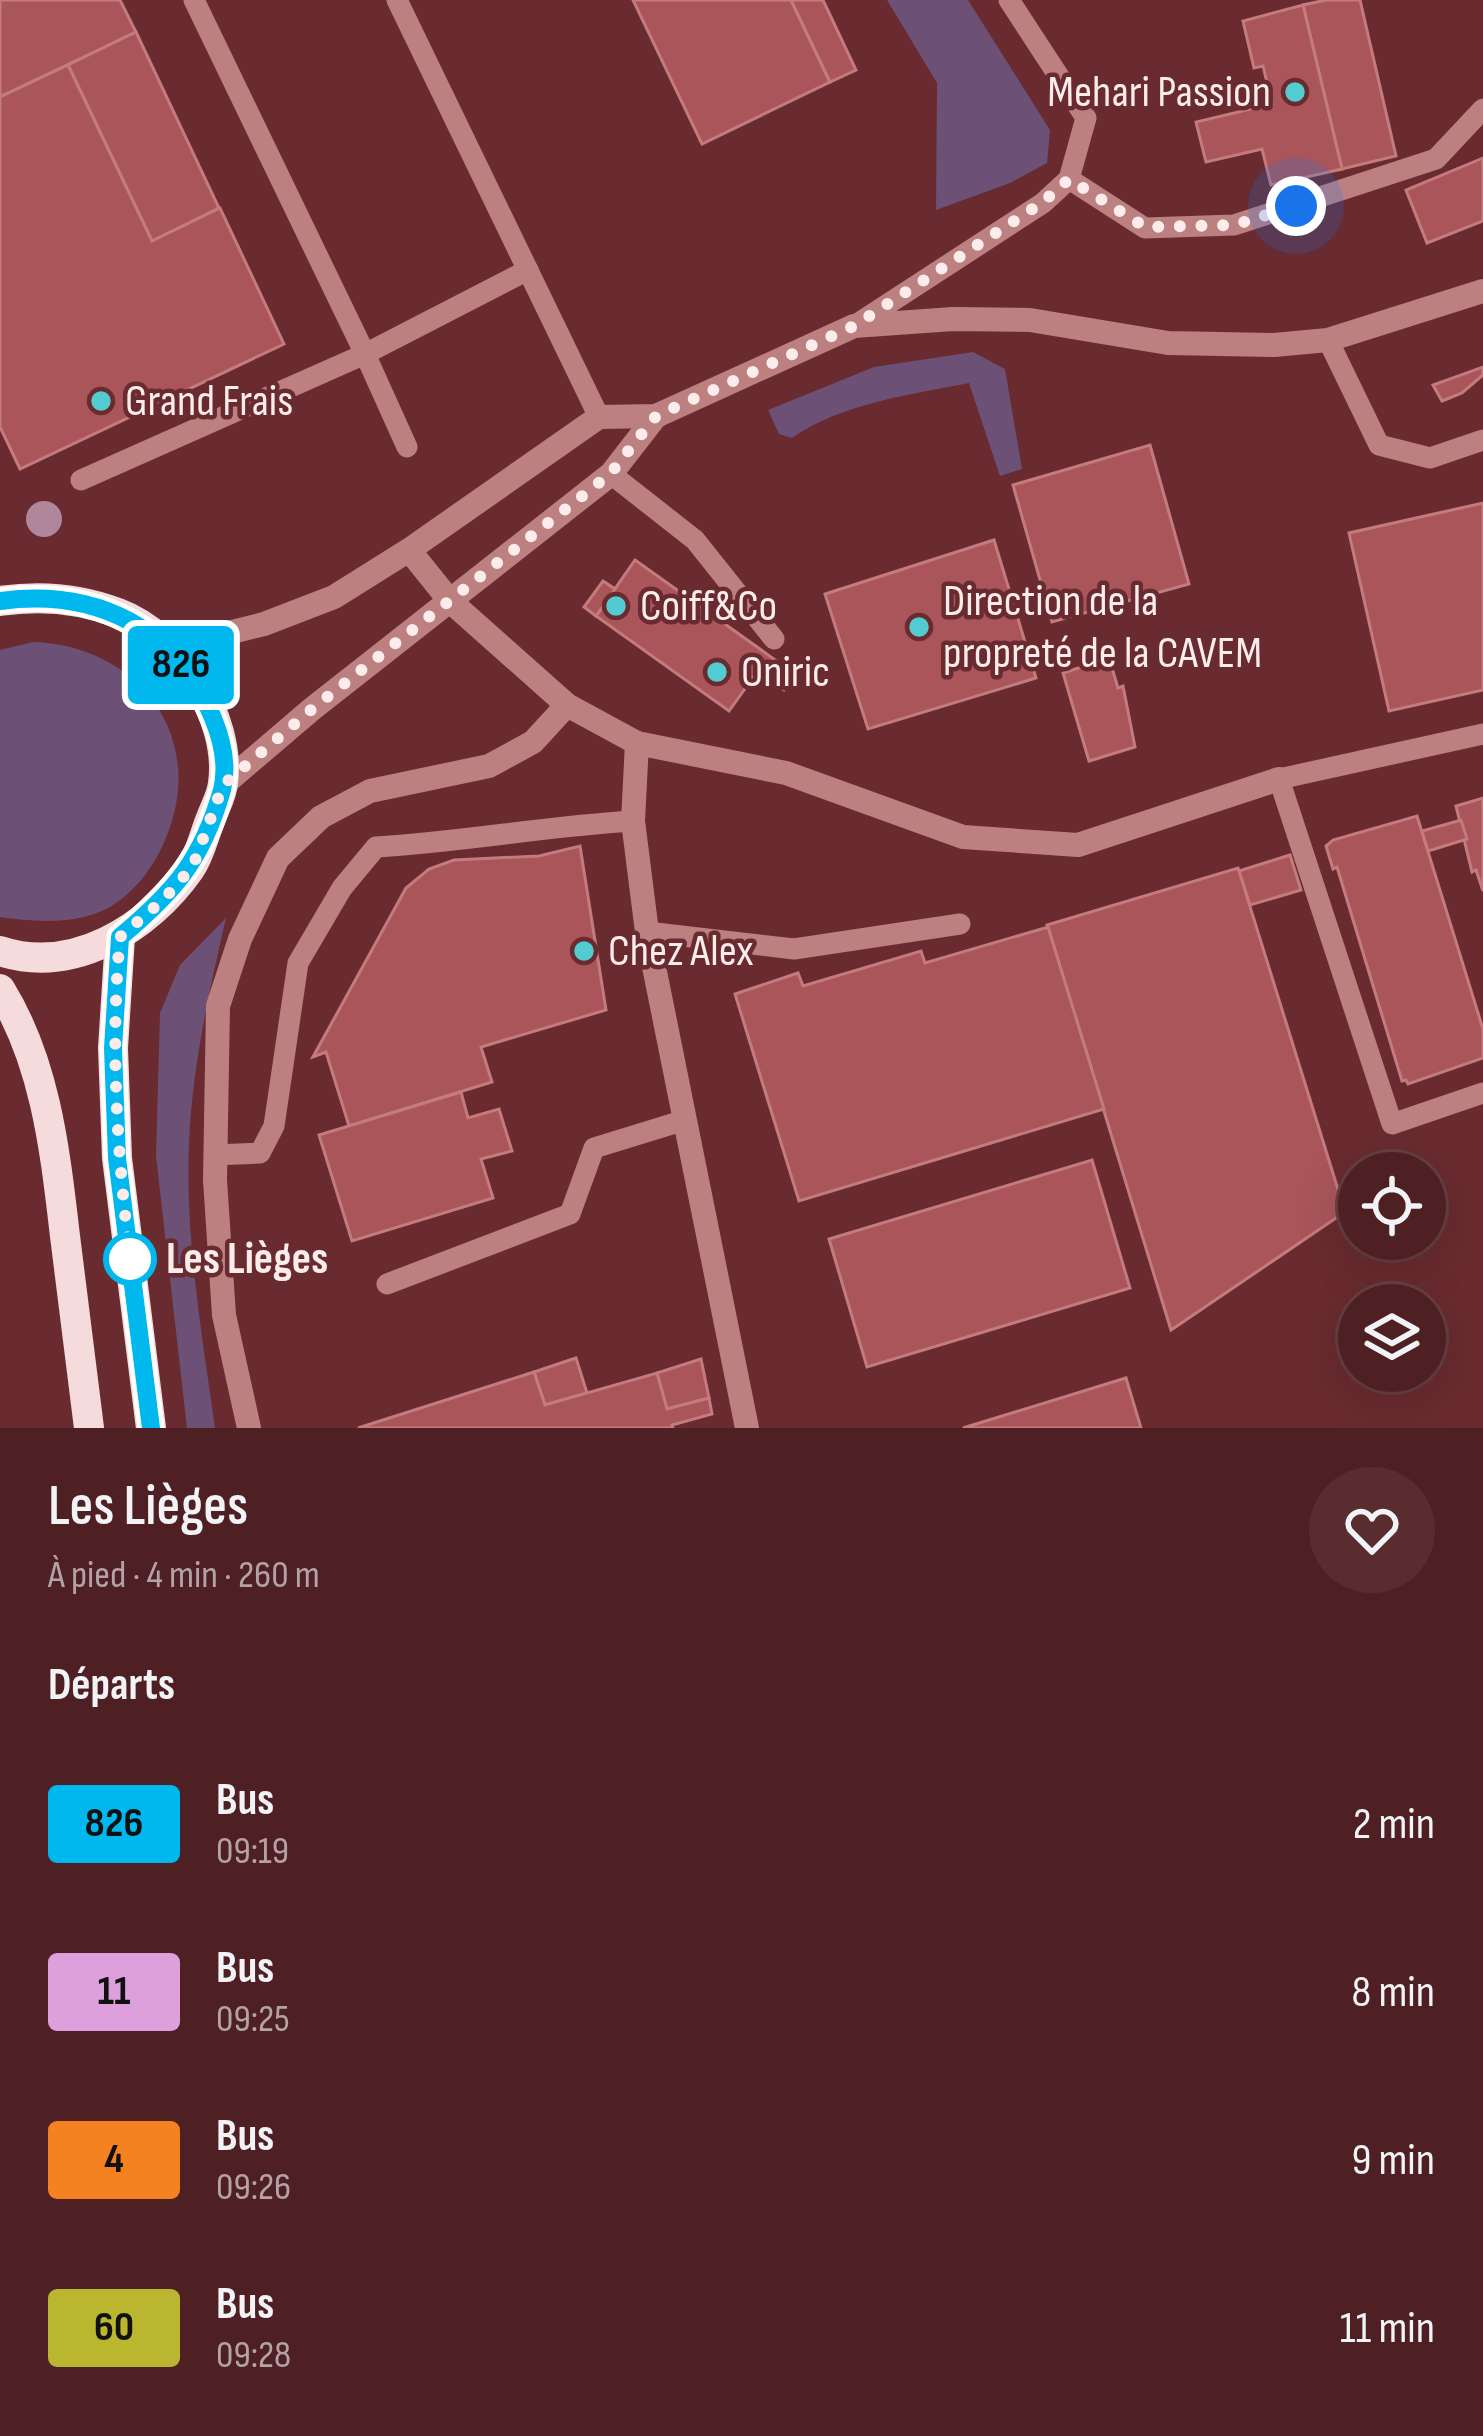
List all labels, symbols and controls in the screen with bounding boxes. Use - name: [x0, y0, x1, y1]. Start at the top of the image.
- place label: Mehari Passion: [1047, 65, 1271, 120]
- marker: Mehari Passion: [1282, 79, 1308, 105]
- your location: [1266, 176, 1326, 236]
- place label: Grand Frais: [125, 374, 293, 429]
- marker: Grand Frais: [88, 388, 114, 414]
- place label: Direction de la propreté de la CAVEM: [943, 574, 1262, 681]
- place label: Coiff&Co: [640, 579, 777, 634]
- marker: Coiff&Co: [603, 593, 629, 619]
- marker: Direction de la propreté de la CAVEM: [906, 614, 932, 640]
- line badge: 826: [112, 626, 250, 704]
- text: 826: [152, 639, 210, 690]
- place label: Oniric: [741, 645, 830, 700]
- marker: Oniric: [704, 659, 730, 685]
- place label: Chez Alex: [608, 924, 753, 979]
- marker: Chez Alex: [571, 938, 597, 964]
- map controls: [1338, 1152, 1446, 1392]
- button: locate: [1338, 1152, 1446, 1260]
- place label: Les Lièges: [166, 1232, 328, 1287]
- marker: Les Lièges: [105, 1234, 155, 1284]
- button: layers: [1338, 1284, 1446, 1392]
- button: heart: [1309, 1467, 1435, 1593]
- text: Les Lièges: [48, 1473, 248, 1541]
- text: À pied · 4 min · 260 m: [48, 1552, 320, 1599]
- text: Départs: [48, 1658, 175, 1713]
- text: Bus: [216, 1773, 274, 1828]
- text: 2 min: [1353, 1797, 1435, 1852]
- text: 826: [85, 1798, 143, 1849]
- text: 09:19: [216, 1828, 289, 1875]
- text: Bus: [216, 1941, 274, 1996]
- text: 8 min: [1352, 1965, 1435, 2020]
- text: 11: [98, 1966, 130, 2017]
- text: 09:25: [216, 1996, 290, 2043]
- text: Bus: [216, 2109, 274, 2164]
- text: 9 min: [1351, 2133, 1435, 2188]
- text: 4: [104, 2134, 124, 2185]
- text: 09:26: [216, 2164, 291, 2211]
- text: Bus: [216, 2277, 274, 2332]
- text: 11 min: [1340, 2301, 1435, 2356]
- text: 60: [94, 2302, 134, 2353]
- text: 09:28: [216, 2332, 291, 2379]

